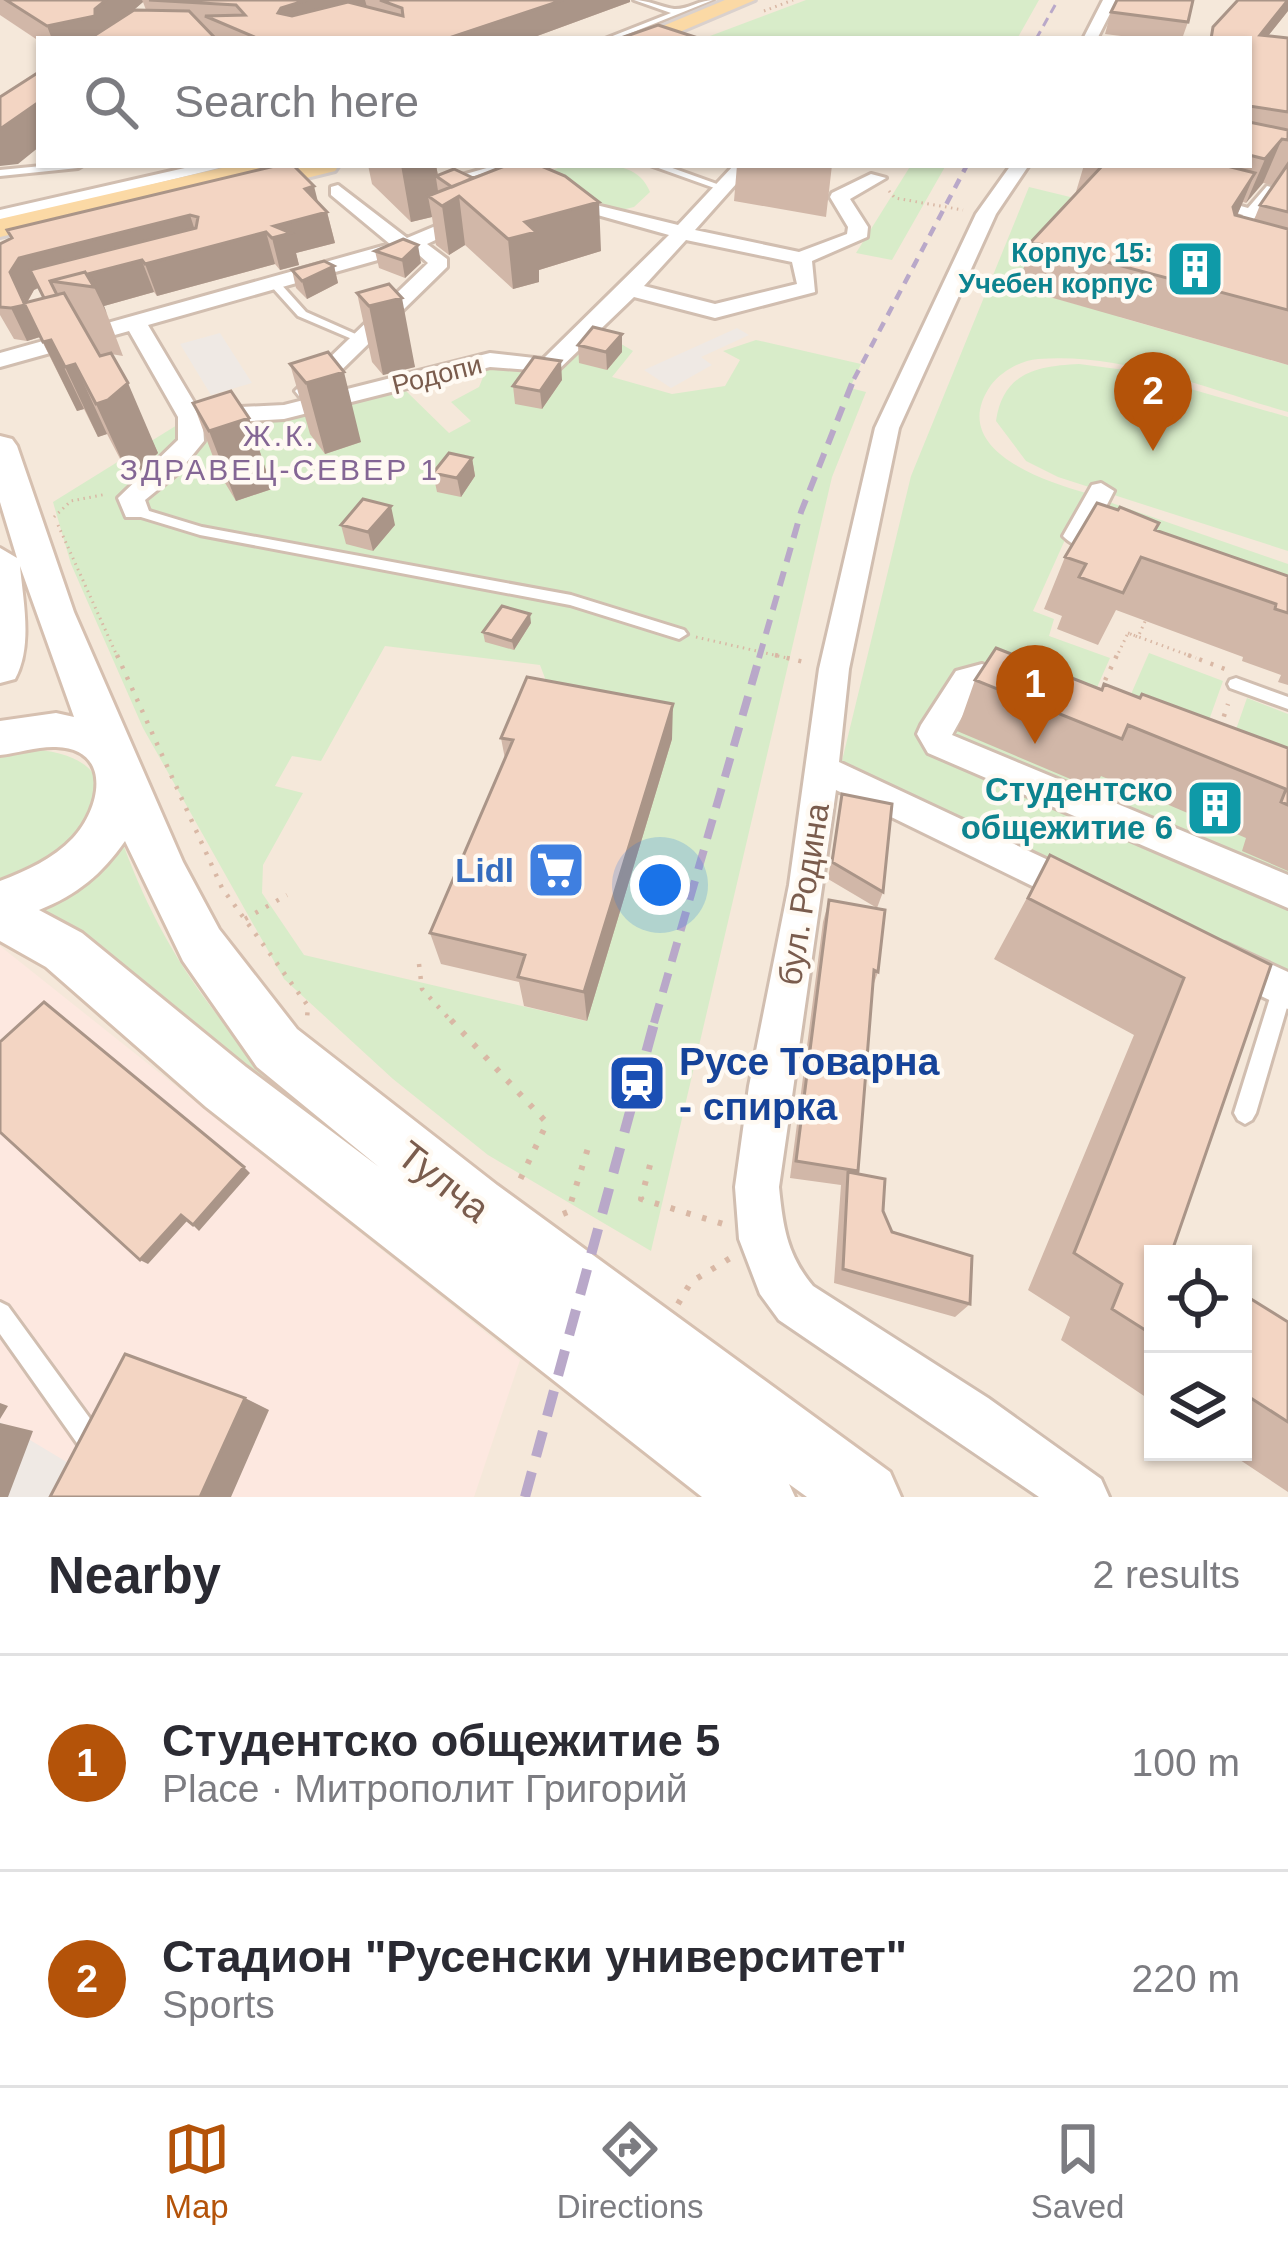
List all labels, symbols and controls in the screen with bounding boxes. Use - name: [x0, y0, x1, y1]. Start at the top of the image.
- search box: [36, 36, 1252, 168]
- icon: search: [78, 69, 144, 135]
- text: Search here: [174, 76, 419, 127]
- place label: Корпус 15: Учебен корпус: [959, 238, 1153, 299]
- building icon: Корпус 15: Учебен корпус: [1164, 238, 1226, 300]
- street label: Родопи: [389, 349, 485, 401]
- pin: 2: [1114, 352, 1192, 451]
- district label: Ж.К. ЗДРАВЕЦ-СЕВЕР 1: [120, 419, 440, 486]
- pin: 1: [996, 645, 1074, 744]
- place label: Студентско общежитие 6: [961, 771, 1173, 846]
- building icon: Студентско общежитие 6: [1184, 777, 1246, 839]
- street label: бул. Родина: [771, 800, 836, 988]
- supermarket icon: Lidl: [525, 839, 587, 901]
- place label: Lidl: [455, 852, 514, 889]
- your location: [630, 855, 690, 915]
- place label: Русе Товарна - спирка: [679, 1040, 940, 1128]
- station icon: Русе Товарна - спирка: [606, 1052, 668, 1114]
- street label: Тулча: [389, 1132, 498, 1231]
- map controls: [1144, 1245, 1252, 1461]
- button: locate: [1144, 1245, 1252, 1353]
- button: layers: [1144, 1353, 1252, 1461]
- text: Nearby: [48, 1547, 221, 1604]
- text: 2 results: [1093, 1553, 1240, 1596]
- text: Студентско общежитие 5: [162, 1715, 720, 1766]
- text: 1: [76, 1741, 98, 1784]
- text: 100 m: [1132, 1741, 1240, 1784]
- text: Place · Митрополит Григорий: [162, 1767, 688, 1810]
- text: Стадион "Русенски университет": [162, 1931, 907, 1982]
- text: 2: [76, 1957, 98, 2000]
- text: 220 m: [1132, 1957, 1240, 2000]
- text: Sports: [162, 1983, 275, 2026]
- tab: Map: [164, 2116, 230, 2226]
- tab: Directions: [557, 2116, 704, 2226]
- tab: Saved: [1031, 2116, 1124, 2226]

